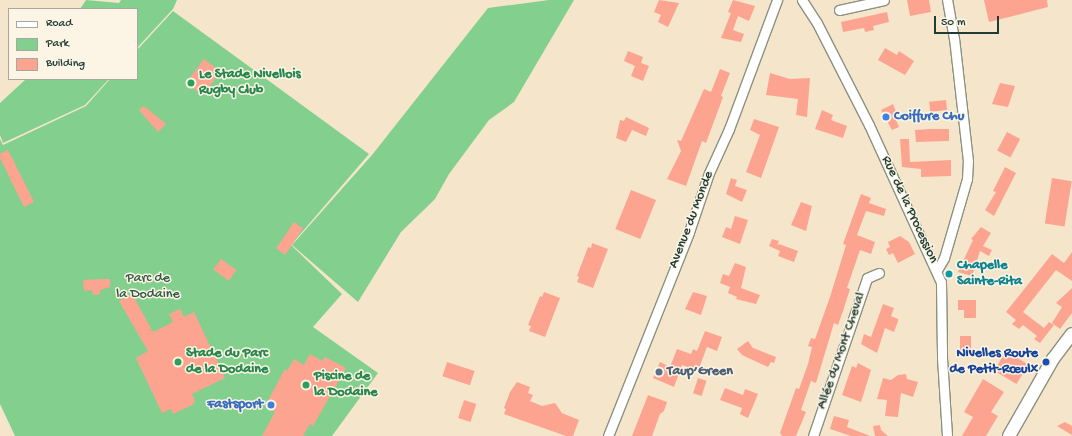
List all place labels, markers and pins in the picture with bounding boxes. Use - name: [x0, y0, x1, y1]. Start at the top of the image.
- place label: Le Stade Nivellois Rugby Club: [199, 67, 301, 100]
- marker: Le Stade Nivellois Rugby Club: [186, 78, 196, 88]
- place label: Coiffure Chu: [894, 109, 964, 125]
- marker: Coiffure Chu: [881, 112, 891, 122]
- place label: Chapelle Sainte-Rita: [957, 258, 1022, 290]
- marker: Chapelle Sainte-Rita: [944, 269, 954, 279]
- place label: Stade du Parc de la Dodaine: [186, 346, 268, 378]
- place label: Nivelles Route de Petit-Rœulx: [949, 346, 1038, 378]
- marker: Stade du Parc de la Dodaine: [173, 357, 183, 367]
- marker: Nivelles Route de Petit-Rœulx: [1041, 357, 1051, 367]
- place label: Taup’Green: [667, 364, 733, 380]
- marker: Taup’Green: [654, 367, 664, 377]
- place label: Piscine de la Dodaine: [314, 369, 377, 402]
- marker: Piscine de la Dodaine: [301, 380, 311, 390]
- place label: Fastsport: [207, 397, 263, 413]
- marker: Fastsport: [266, 400, 276, 410]

